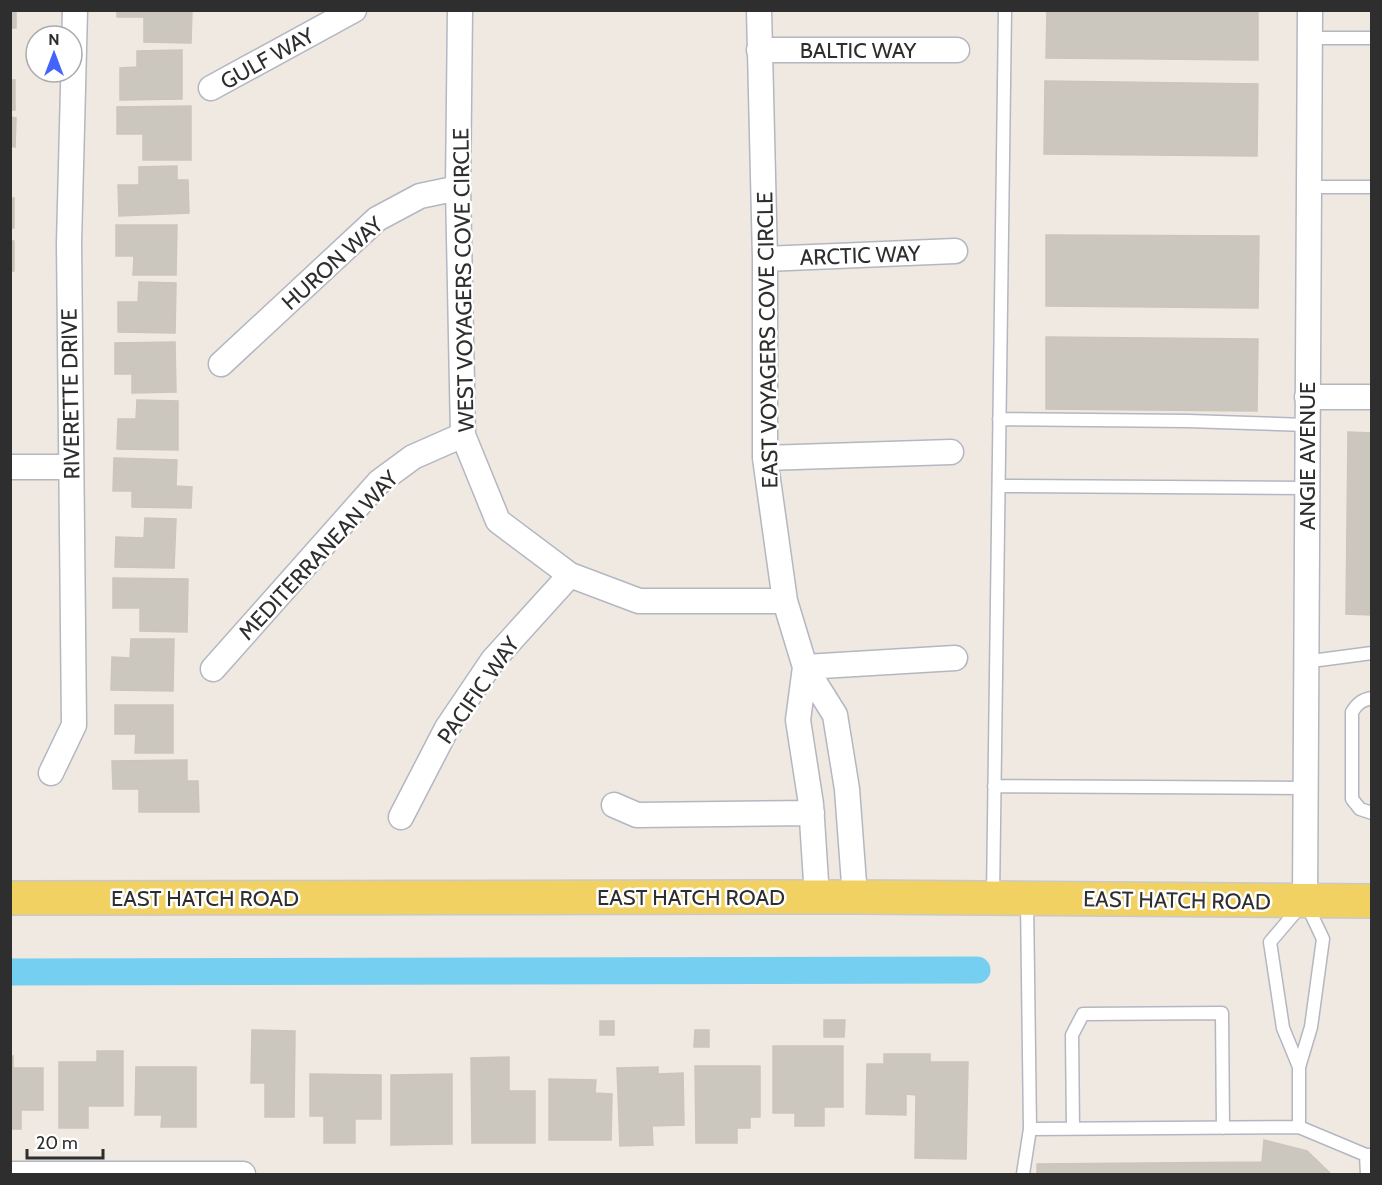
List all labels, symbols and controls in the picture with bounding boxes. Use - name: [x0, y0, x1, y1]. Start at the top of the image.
- street label: GULF WAY: [216, 21, 319, 95]
- north arrow: [24, 24, 84, 84]
- text: N: [48, 30, 60, 49]
- street label: BALTIC WAY: [800, 37, 917, 64]
- street label: WEST VOYAGERS COVE CIRCLE: [447, 128, 480, 432]
- street label: EAST VOYAGERS COVE CIRCLE: [751, 191, 784, 489]
- street label: HURON WAY: [276, 211, 389, 316]
- street label: ARCTIC WAY: [799, 240, 921, 271]
- street label: RIVERETTE DRIVE: [56, 308, 85, 480]
- street label: ANGIE AVENUE: [1294, 382, 1321, 530]
- street label: MEDITERRANEAN WAY: [233, 465, 404, 646]
- street label: PACIFIC WAY: [432, 631, 525, 749]
- street label: EAST HATCH ROAD: [597, 884, 785, 911]
- street label: EAST HATCH ROAD: [111, 885, 299, 912]
- street label: EAST HATCH ROAD: [1083, 885, 1271, 916]
- scale bar: [27, 1122, 104, 1160]
- text: 20 m: [36, 1132, 78, 1154]

